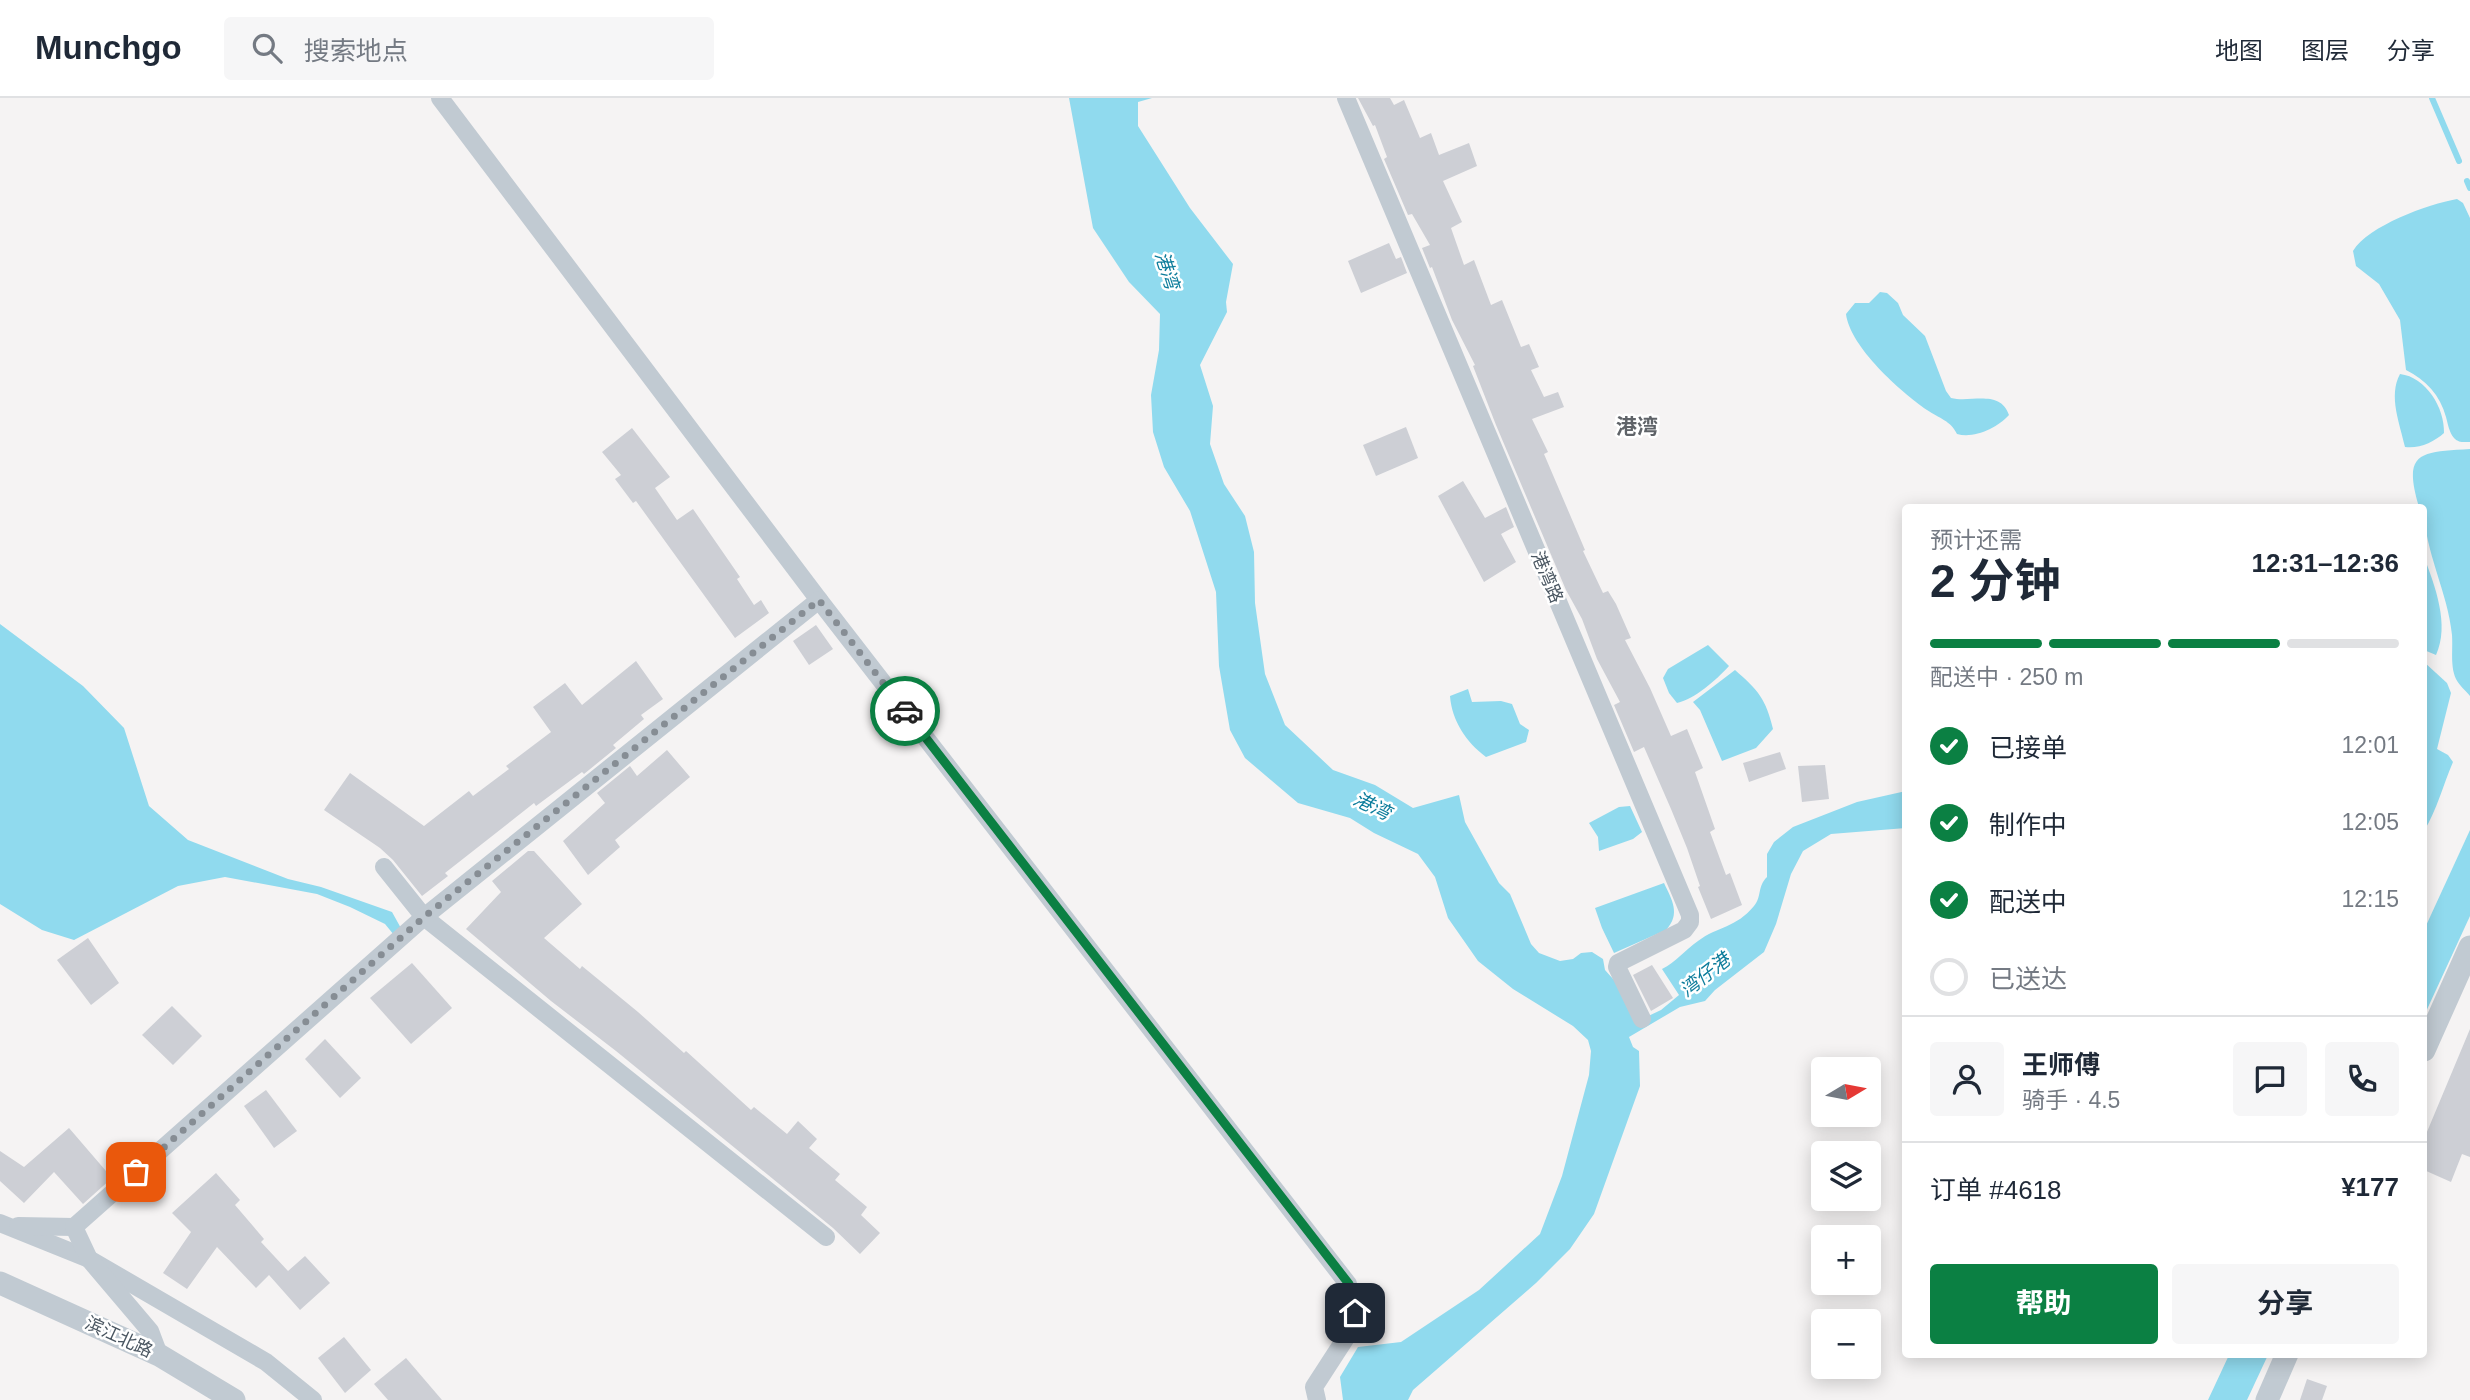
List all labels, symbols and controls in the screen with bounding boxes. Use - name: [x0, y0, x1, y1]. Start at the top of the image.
- search box: [224, 17, 714, 80]
- text: Munchgo: [35, 29, 182, 66]
- icon: search: [248, 29, 286, 67]
- text: 搜索地点: [304, 36, 408, 66]
- text: 地图: [2215, 37, 2263, 64]
- text: 图层: [2301, 37, 2349, 64]
- text: 分享: [2387, 37, 2435, 64]
- water label: 港湾: [1151, 249, 1184, 294]
- district label: 港湾: [1616, 415, 1658, 438]
- text: 预计还需: [1930, 527, 2022, 553]
- street label: 港湾路: [1527, 548, 1567, 606]
- text: 12:31–12:36: [2252, 548, 2399, 578]
- text: 2 分钟: [1930, 555, 2060, 607]
- text: 配送中 · 250 m: [1930, 664, 2083, 690]
- courier: [870, 676, 940, 746]
- icon: car: [886, 692, 924, 730]
- icon: check: [1930, 727, 1968, 765]
- text: 12:01: [2341, 732, 2399, 758]
- text: 已接单: [1989, 733, 2067, 763]
- water label: 港湾: [1350, 788, 1396, 825]
- icon: check: [1930, 804, 1968, 842]
- text: 12:05: [2341, 809, 2399, 835]
- text: 制作中: [1989, 810, 2067, 840]
- icon: check: [1930, 881, 1968, 919]
- text: 12:15: [2341, 886, 2399, 912]
- text: 配送中: [1989, 887, 2067, 917]
- water label: 湾仔港: [1676, 947, 1736, 1001]
- text: 已送达: [1989, 964, 2067, 994]
- button: person: [1930, 1042, 2004, 1116]
- button: chat: [2233, 1042, 2307, 1116]
- button: phone: [2325, 1042, 2399, 1116]
- text: 王师傅: [2022, 1050, 2100, 1080]
- north arrow: [1811, 1057, 1881, 1127]
- map controls: [1811, 1057, 1881, 1379]
- text: 骑手 · 4.5: [2022, 1087, 2120, 1113]
- button: layers: [1811, 1141, 1881, 1211]
- pin: [106, 1142, 166, 1202]
- icon: bag: [117, 1153, 155, 1191]
- text: ¥177: [2341, 1172, 2399, 1202]
- text: 订单 #4618: [1930, 1175, 2062, 1205]
- button: +: [1811, 1225, 1881, 1295]
- button: 帮助: [1930, 1264, 2158, 1344]
- button: 分享: [2172, 1264, 2399, 1344]
- pin: [1325, 1283, 1385, 1343]
- icon: home: [1336, 1294, 1374, 1332]
- button: −: [1811, 1309, 1881, 1379]
- street label: 滨江北路: [82, 1313, 156, 1361]

